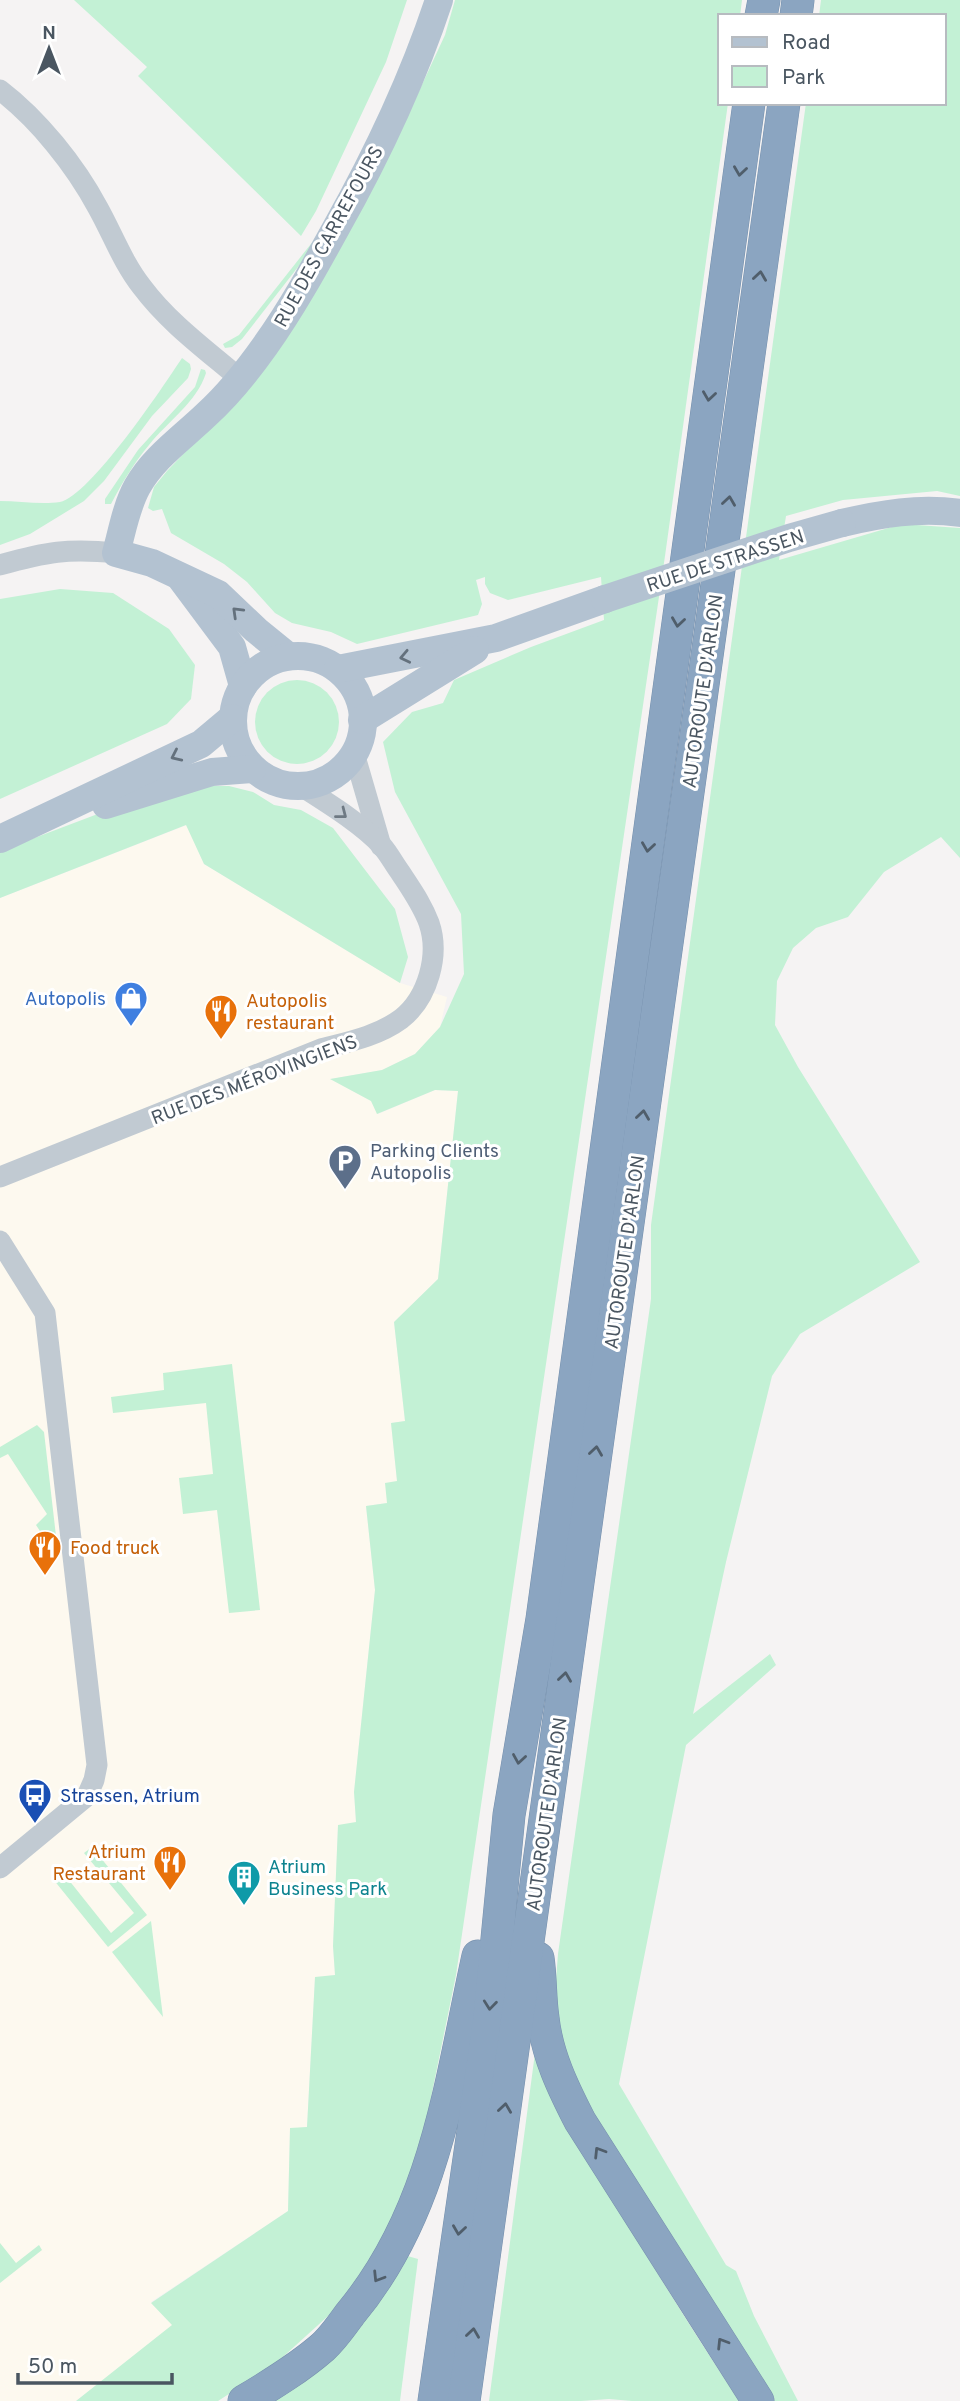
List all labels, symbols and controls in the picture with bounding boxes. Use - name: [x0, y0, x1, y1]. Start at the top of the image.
- north arrow: [14, 14, 84, 84]
- legend: [718, 14, 946, 105]
- text: N: [42, 22, 56, 46]
- text: Road: [782, 30, 831, 57]
- text: Park: [782, 65, 825, 92]
- street label: RUE DES CARREFOURS: [270, 142, 390, 332]
- one-way arrow: [733, 165, 748, 177]
- one-way arrow: [752, 270, 767, 282]
- one-way arrow: [702, 390, 717, 402]
- one-way arrow: [721, 495, 736, 507]
- street label: RUE DE STRASSEN: [644, 525, 807, 599]
- street label: AUTOROUTE D'ARLON: [678, 593, 729, 790]
- one-way arrow: [232, 608, 245, 621]
- one-way arrow: [671, 616, 686, 628]
- one-way arrow: [399, 649, 411, 664]
- one-way arrow: [171, 747, 183, 761]
- one-way arrow: [334, 806, 347, 819]
- one-way arrow: [640, 841, 655, 853]
- shop icon: Autopolis: [112, 979, 150, 1028]
- place label: Autopolis: [25, 988, 106, 1012]
- place label: Autopolis restaurant: [246, 990, 334, 1036]
- restaurant icon: Autopolis restaurant: [202, 992, 240, 1041]
- street label: RUE DES MÉROVINGIENS: [148, 1030, 361, 1131]
- one-way arrow: [635, 1109, 650, 1121]
- place label: Parking Clients Autopolis: [370, 1140, 499, 1186]
- parking icon: Parking Clients Autopolis: [326, 1142, 364, 1191]
- street label: AUTOROUTE D'ARLON: [600, 1154, 651, 1351]
- one-way arrow: [588, 1445, 603, 1457]
- restaurant icon: Food truck: [26, 1528, 64, 1577]
- place label: Food truck: [70, 1537, 160, 1561]
- one-way arrow: [557, 1671, 572, 1682]
- street label: AUTOROUTE D'ARLON: [522, 1716, 573, 1913]
- one-way arrow: [512, 1753, 527, 1764]
- bus stop icon: Strassen, Atrium: [16, 1776, 54, 1825]
- place label: Strassen, Atrium: [60, 1785, 200, 1809]
- place label: Atrium Restaurant: [52, 1841, 146, 1887]
- restaurant icon: Atrium Restaurant: [151, 1843, 189, 1892]
- place label: Atrium Business Park: [268, 1856, 387, 1902]
- building icon: Atrium Business Park: [225, 1858, 263, 1907]
- one-way arrow: [483, 1999, 498, 2011]
- one-way arrow: [497, 2102, 512, 2114]
- one-way arrow: [595, 2146, 608, 2159]
- one-way arrow: [452, 2224, 467, 2236]
- one-way arrow: [373, 2270, 386, 2283]
- one-way arrow: [466, 2327, 481, 2339]
- one-way arrow: [717, 2338, 730, 2351]
- scale bar: [18, 2342, 172, 2386]
- text: 50 m: [28, 2354, 77, 2381]

